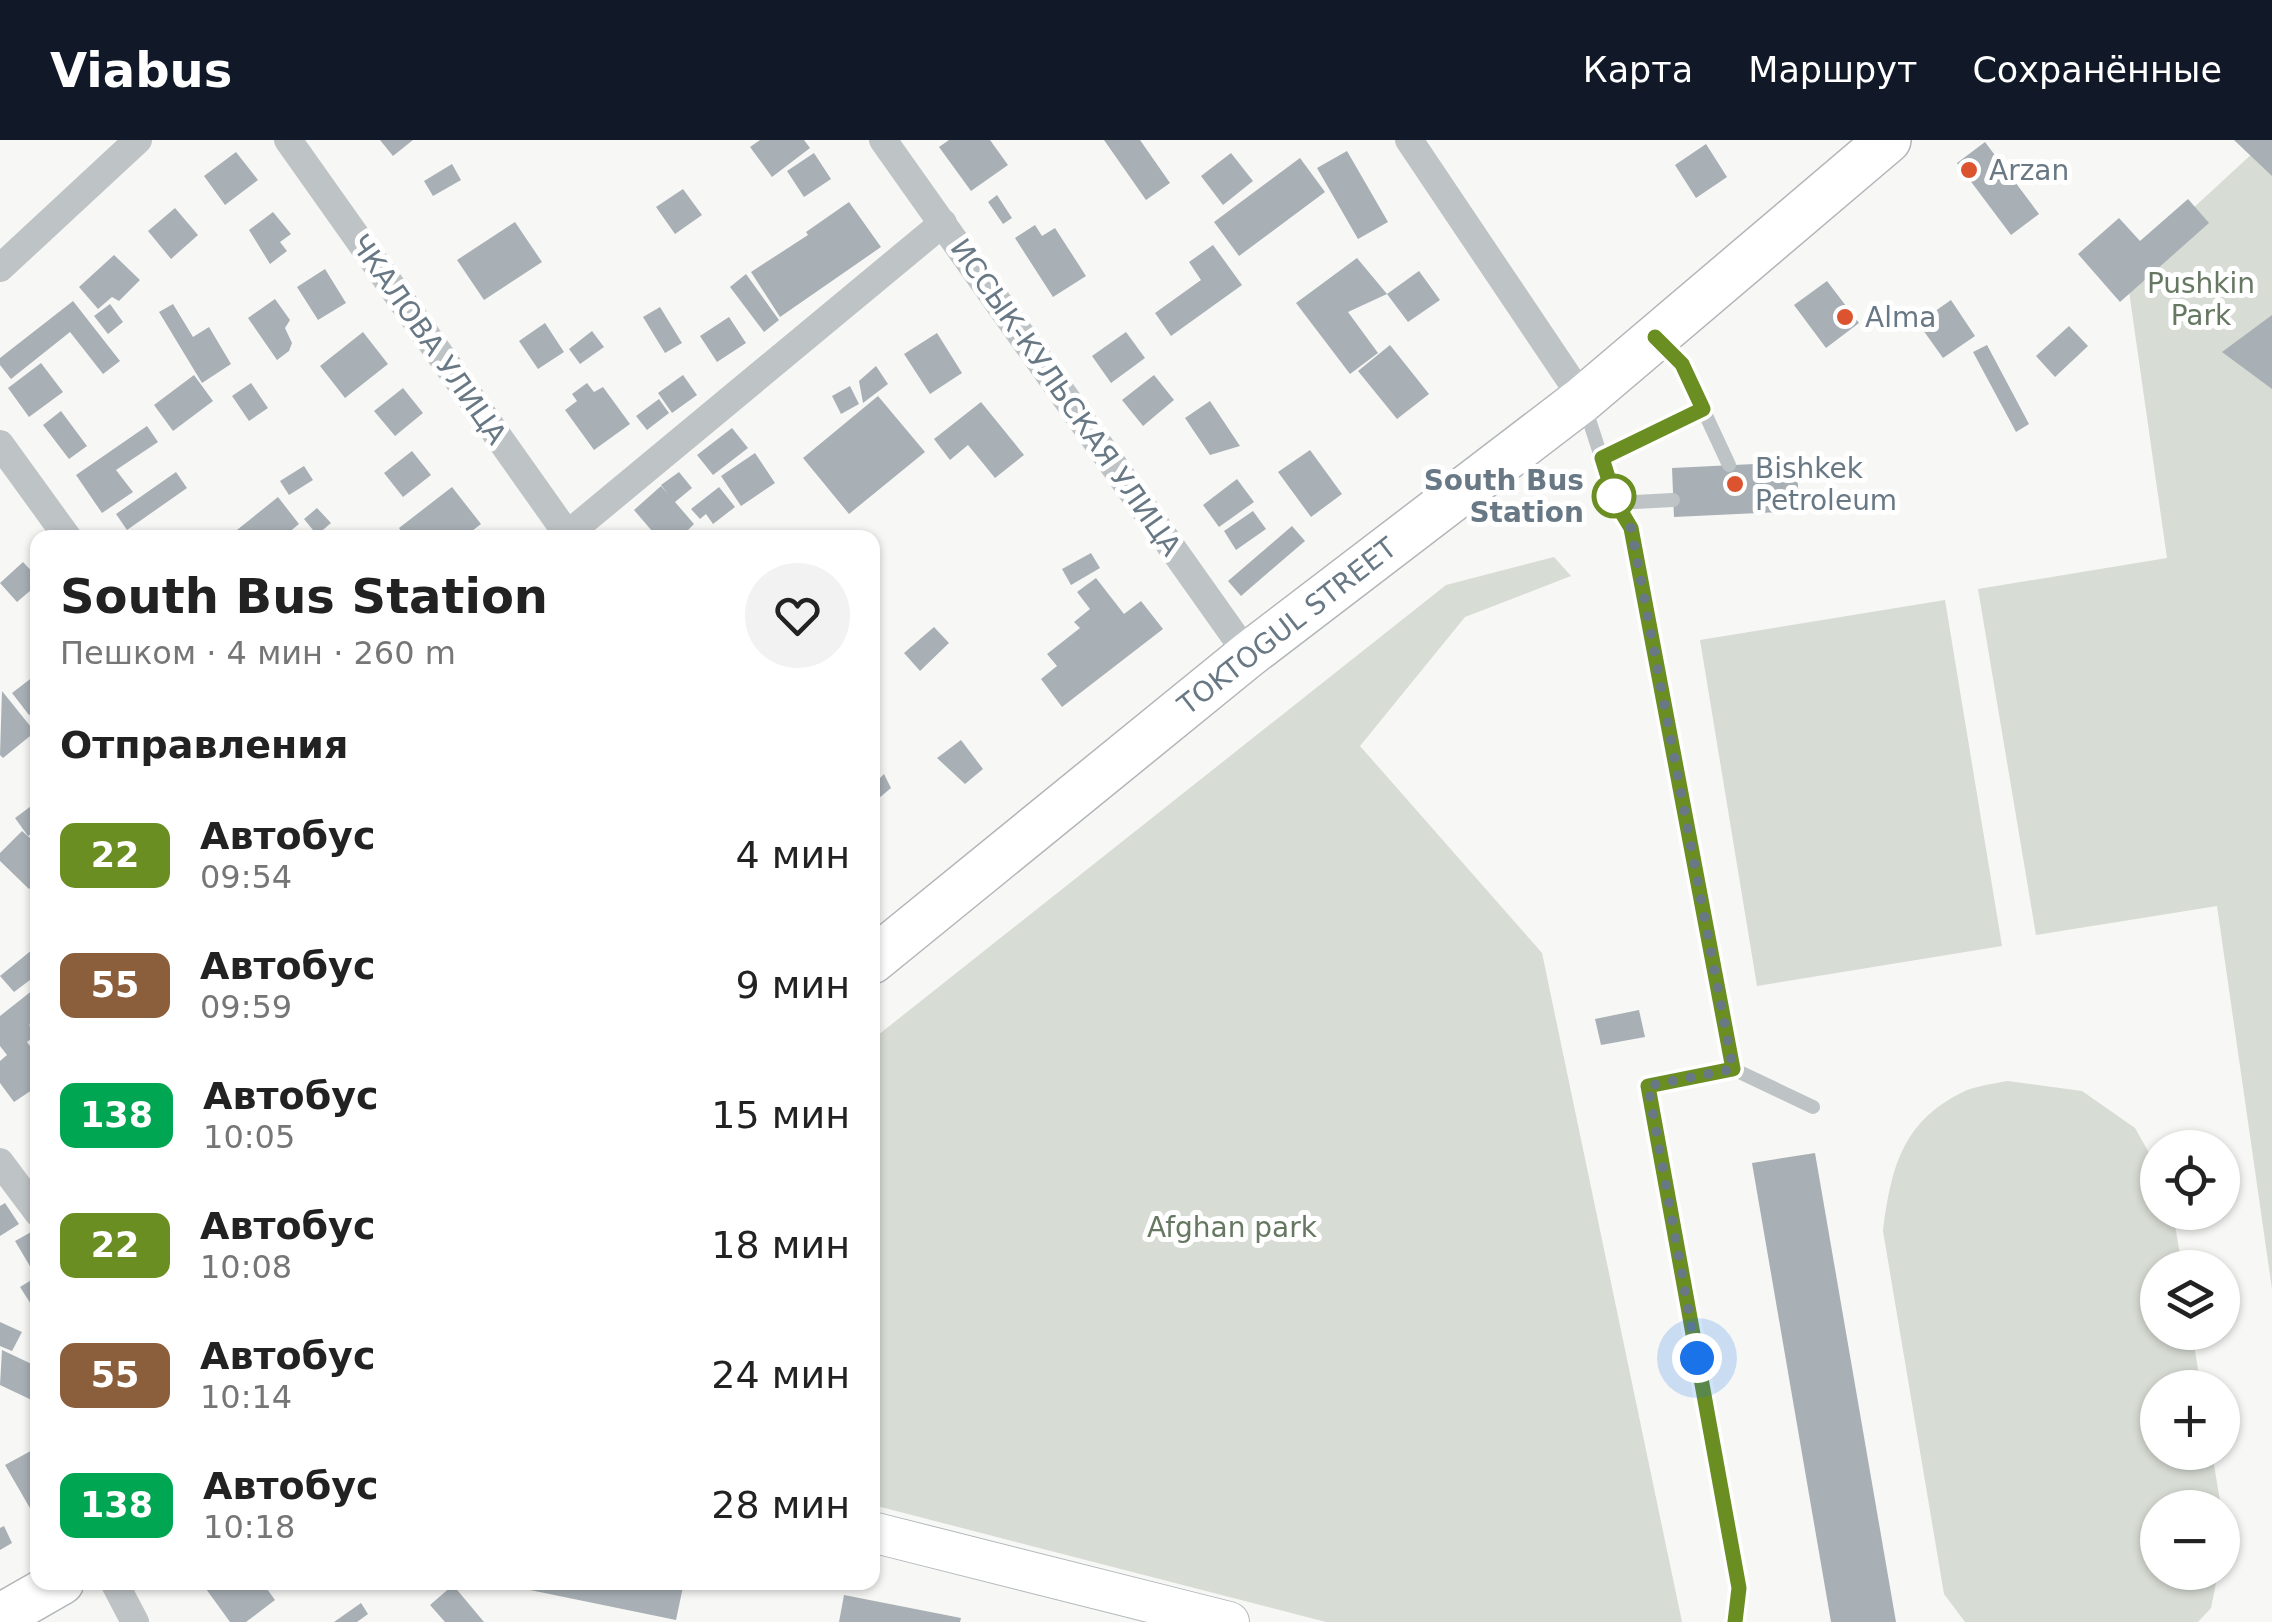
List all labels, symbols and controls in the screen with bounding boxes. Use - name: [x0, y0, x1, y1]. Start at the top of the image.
- text: Viabus: [50, 42, 232, 98]
- text: Карта: [1583, 50, 1693, 90]
- text: Маршрут: [1748, 50, 1917, 90]
- text: Сохранённые: [1972, 50, 2222, 90]
- place label: Arzan: [1989, 154, 2069, 187]
- marker: Arzan: [1958, 159, 1980, 181]
- street label: ЧКАЛОВА УЛИЦА: [344, 228, 513, 451]
- street label: ИССЫК-КУЛЬСКАЯ УЛИЦА: [943, 233, 1188, 562]
- park label: Pushkin Park: [2147, 267, 2255, 332]
- place label: Alma: [1865, 301, 1936, 334]
- marker: Alma: [1834, 306, 1856, 328]
- place label: Bishkek Petroleum: [1755, 452, 1897, 517]
- place label: South Bus Station: [1424, 464, 1584, 529]
- marker: Bishkek Petroleum: [1724, 473, 1746, 495]
- marker: South Bus Station: [1593, 475, 1635, 517]
- street label: TOKTOGUL STREET: [1171, 530, 1404, 723]
- button: heart: [745, 563, 850, 668]
- text: South Bus Station: [60, 568, 548, 624]
- text: Пешком · 4 мин · 260 m: [60, 634, 456, 672]
- text: Отправления: [60, 723, 348, 767]
- text: Автобус: [200, 814, 375, 858]
- text: 4 мин: [736, 833, 850, 877]
- text: 22: [91, 835, 139, 875]
- text: 09:54: [200, 858, 292, 896]
- text: Автобус: [200, 944, 375, 988]
- text: 9 мин: [736, 963, 850, 1007]
- text: 55: [91, 965, 139, 1005]
- text: 09:59: [200, 988, 292, 1026]
- text: Автобус: [203, 1074, 378, 1118]
- text: 15 мин: [711, 1093, 850, 1137]
- text: 138: [80, 1095, 153, 1135]
- text: 10:05: [203, 1118, 295, 1156]
- map controls: [2140, 1130, 2240, 1590]
- button: locate: [2140, 1130, 2240, 1230]
- text: Автобус: [200, 1204, 375, 1248]
- park label: Afghan park: [1147, 1211, 1318, 1244]
- text: 18 мин: [711, 1223, 850, 1267]
- text: 22: [91, 1225, 139, 1265]
- text: 10:08: [200, 1248, 292, 1286]
- button: layers: [2140, 1250, 2240, 1350]
- your location: [1672, 1333, 1722, 1383]
- text: Автобус: [200, 1334, 375, 1378]
- text: 24 мин: [711, 1353, 850, 1397]
- text: 55: [91, 1355, 139, 1395]
- button: +: [2140, 1370, 2240, 1470]
- text: 10:14: [200, 1378, 292, 1416]
- text: Автобус: [203, 1464, 378, 1508]
- text: 28 мин: [711, 1483, 850, 1527]
- text: 138: [80, 1485, 153, 1525]
- button: −: [2140, 1490, 2240, 1590]
- text: 10:18: [203, 1508, 295, 1546]

